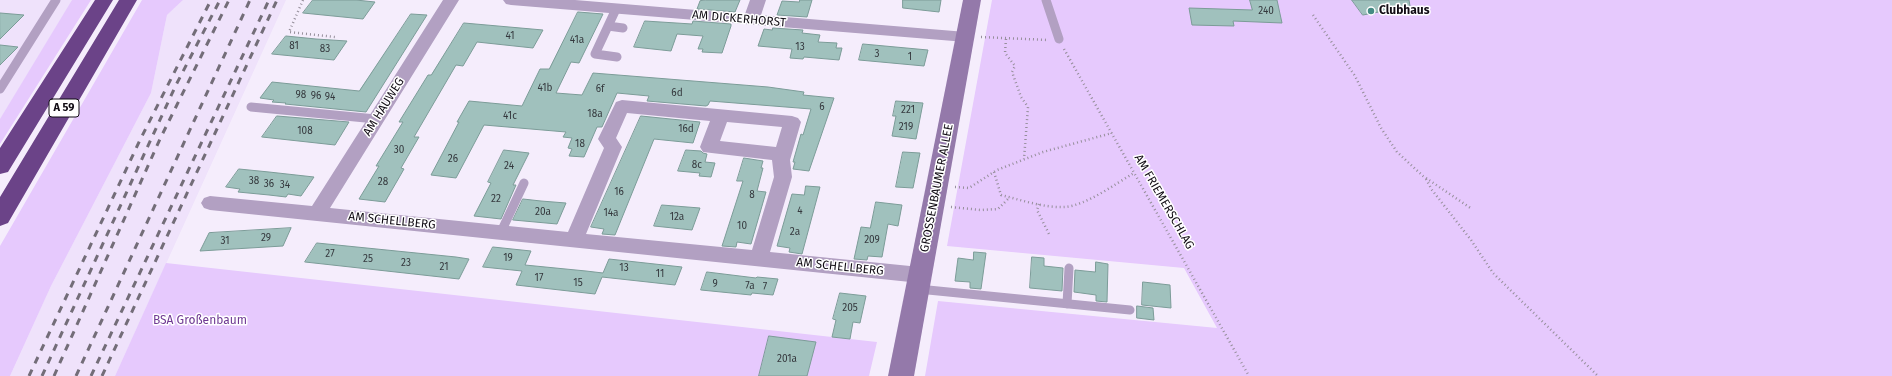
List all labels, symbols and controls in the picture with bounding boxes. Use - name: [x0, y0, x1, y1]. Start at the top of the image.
- place label: Clubhaus: [1379, 4, 1430, 18]
- house number: 240: [1258, 5, 1274, 17]
- marker: Clubhaus: [1366, 6, 1376, 16]
- street label: AM DICKERHORST: [691, 8, 787, 30]
- house number: 41: [505, 30, 515, 42]
- house number: 41a: [570, 34, 584, 46]
- house number: 81: [289, 40, 299, 52]
- house number: 13: [795, 41, 805, 53]
- house number: 83: [320, 43, 330, 55]
- house number: 3: [875, 48, 879, 60]
- house number: 1: [908, 51, 912, 63]
- street label: AM HAUWEG: [360, 75, 408, 139]
- house number: 41b: [537, 82, 553, 94]
- house number: 6f: [596, 83, 604, 95]
- house number: 6d: [671, 87, 683, 99]
- house number: 98: [296, 89, 306, 101]
- house number: 96: [311, 90, 321, 102]
- house number: 94: [325, 91, 335, 103]
- road number: A 59: [49, 99, 79, 117]
- house number: 6: [819, 101, 825, 113]
- house number: 221: [901, 104, 915, 116]
- house number: 18a: [587, 108, 603, 120]
- house number: 41c: [503, 110, 517, 122]
- house number: 219: [899, 121, 913, 133]
- house number: 16d: [678, 123, 694, 135]
- street label: GROSSENBAUMER ALLEE: [917, 123, 957, 253]
- house number: 108: [297, 125, 313, 137]
- house number: 18: [575, 138, 585, 150]
- house number: 30: [394, 144, 404, 156]
- street label: AM FRIEMERSCHLAG: [1131, 152, 1197, 252]
- house number: 26: [448, 153, 458, 165]
- house number: 8c: [692, 159, 702, 171]
- house number: 24: [504, 160, 514, 172]
- house number: 38: [249, 175, 259, 187]
- house number: 28: [378, 176, 388, 188]
- house number: 36: [264, 178, 274, 190]
- house number: 34: [280, 179, 290, 191]
- house number: 16: [614, 186, 624, 198]
- house number: 8: [749, 189, 755, 201]
- house number: 22: [491, 193, 501, 205]
- house number: 4: [797, 205, 803, 217]
- house number: 20a: [535, 206, 551, 218]
- house number: 14a: [603, 207, 619, 219]
- street label: AM SCHELLBERG: [348, 209, 436, 233]
- house number: 12a: [670, 211, 684, 223]
- house number: 10: [737, 220, 747, 232]
- house number: 2a: [790, 226, 800, 238]
- house number: 29: [261, 232, 271, 244]
- house number: 209: [864, 234, 880, 246]
- house number: 31: [220, 235, 230, 247]
- house number: 27: [325, 248, 335, 260]
- house number: 19: [503, 252, 513, 264]
- house number: 25: [363, 253, 373, 265]
- street label: AM SCHELLBERG: [796, 255, 884, 279]
- house number: 23: [401, 257, 411, 269]
- house number: 21: [439, 261, 449, 273]
- house number: 13: [619, 262, 629, 274]
- house number: 11: [656, 268, 664, 280]
- house number: 17: [535, 272, 543, 284]
- house number: 15: [573, 277, 583, 289]
- house number: 9: [712, 278, 718, 290]
- house number: 7a: [745, 280, 755, 292]
- house number: 7: [763, 281, 767, 293]
- house number: 205: [842, 302, 858, 314]
- park label: BSA Großenbaum: [153, 314, 247, 328]
- house number: 201a: [777, 353, 797, 365]

